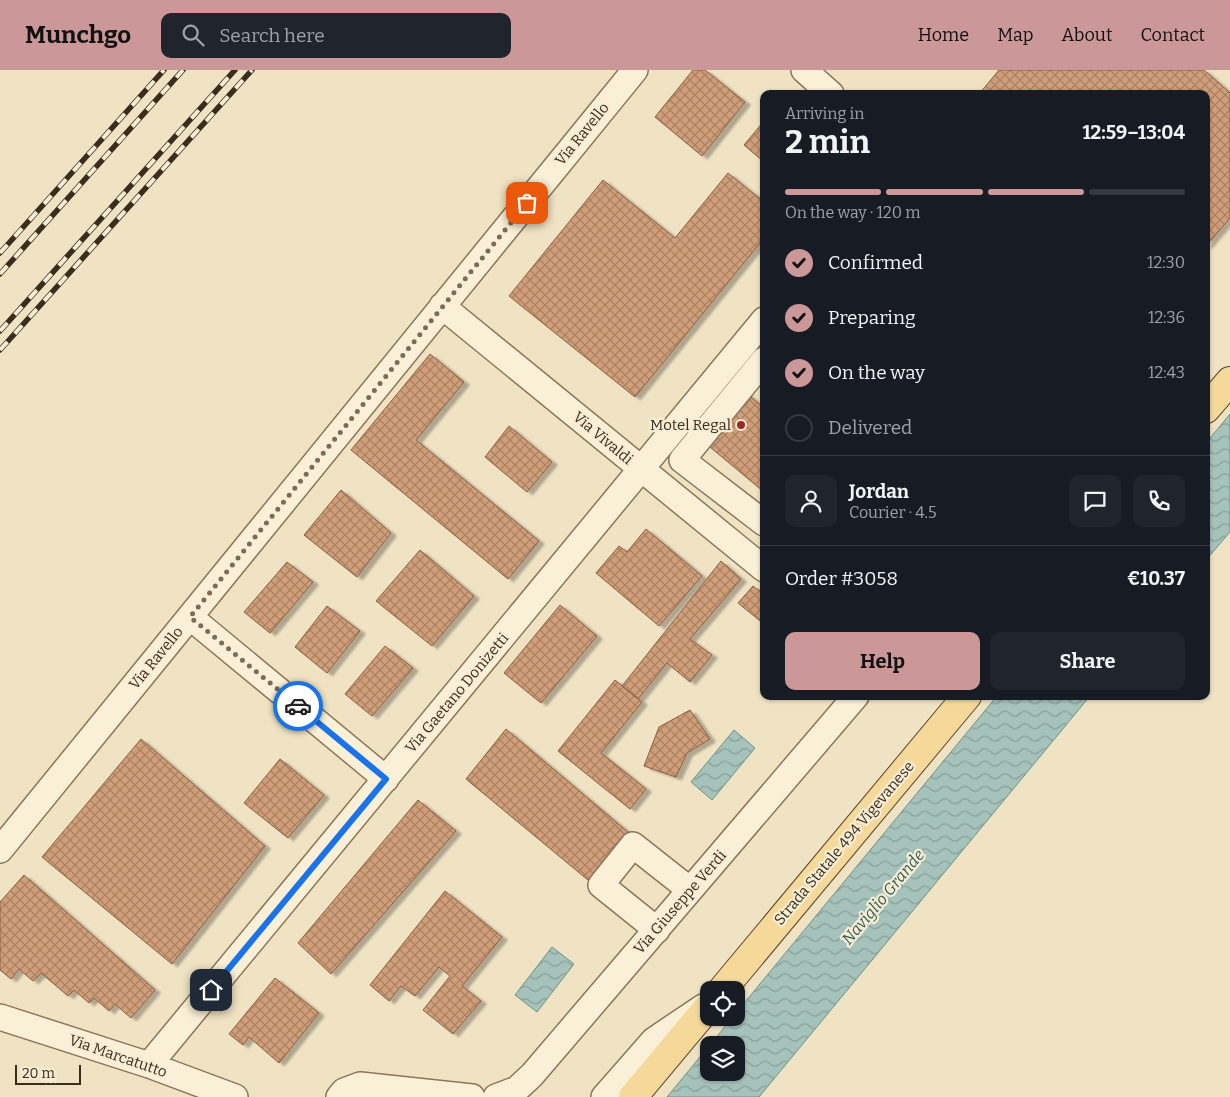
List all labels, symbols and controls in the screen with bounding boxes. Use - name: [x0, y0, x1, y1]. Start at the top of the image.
- search box: [161, 13, 511, 58]
- text: Munchgo: [25, 21, 131, 49]
- icon: search: [179, 21, 207, 49]
- text: Search here: [219, 24, 325, 47]
- text: Home: [918, 24, 969, 46]
- text: Map: [997, 24, 1033, 46]
- text: About: [1061, 24, 1112, 46]
- text: Contact: [1140, 24, 1205, 46]
- street label: Via Ravello: [551, 99, 613, 169]
- text: Arriving in: [785, 104, 864, 123]
- text: 12:59–13:04: [1082, 121, 1185, 144]
- text: 2 min: [785, 123, 870, 161]
- pin: [506, 182, 548, 224]
- icon: bag: [513, 189, 541, 217]
- text: On the way · 120 m: [785, 203, 920, 222]
- icon: check: [785, 249, 813, 277]
- text: Confirmed: [828, 251, 923, 274]
- text: 12:30: [1147, 253, 1185, 272]
- icon: check: [785, 304, 813, 332]
- text: Preparing: [828, 306, 916, 329]
- text: 12:36: [1148, 308, 1185, 327]
- icon: check: [785, 359, 813, 387]
- text: On the way: [828, 361, 925, 384]
- text: 12:43: [1148, 363, 1185, 382]
- street label: Via Vivaldi: [569, 408, 637, 469]
- place label: Motel Regal: [650, 416, 731, 434]
- text: Delivered: [828, 416, 912, 439]
- marker: Motel Regal: [735, 419, 747, 431]
- button: person: [785, 475, 837, 527]
- button: chat: [1069, 475, 1121, 527]
- button: phone: [1133, 475, 1185, 527]
- text: Jordan: [849, 480, 909, 503]
- text: Courier · 4.5: [849, 503, 937, 522]
- text: Order #3058: [785, 567, 898, 590]
- text: €10.37: [1127, 567, 1185, 590]
- street label: Via Ravello: [125, 623, 187, 693]
- street label: Via Gaetano Donizetti: [402, 629, 513, 757]
- button: Help: [785, 632, 980, 690]
- button: Share: [990, 632, 1185, 690]
- courier: [273, 681, 323, 731]
- icon: car: [284, 692, 312, 720]
- street label: Strada Statale 494 Vigevanese: [770, 757, 918, 929]
- street label: Via Giuseppe Verdi: [630, 846, 730, 958]
- water label: Naviglio Grande: [838, 846, 928, 948]
- pin: [190, 969, 232, 1011]
- icon: home: [197, 976, 225, 1004]
- map controls: [700, 981, 745, 1081]
- button: locate: [700, 981, 745, 1026]
- street label: Via Marcatutto: [67, 1031, 169, 1081]
- button: layers: [700, 1036, 745, 1081]
- scale bar: [15, 1062, 81, 1085]
- text: 20 m: [22, 1065, 55, 1082]

